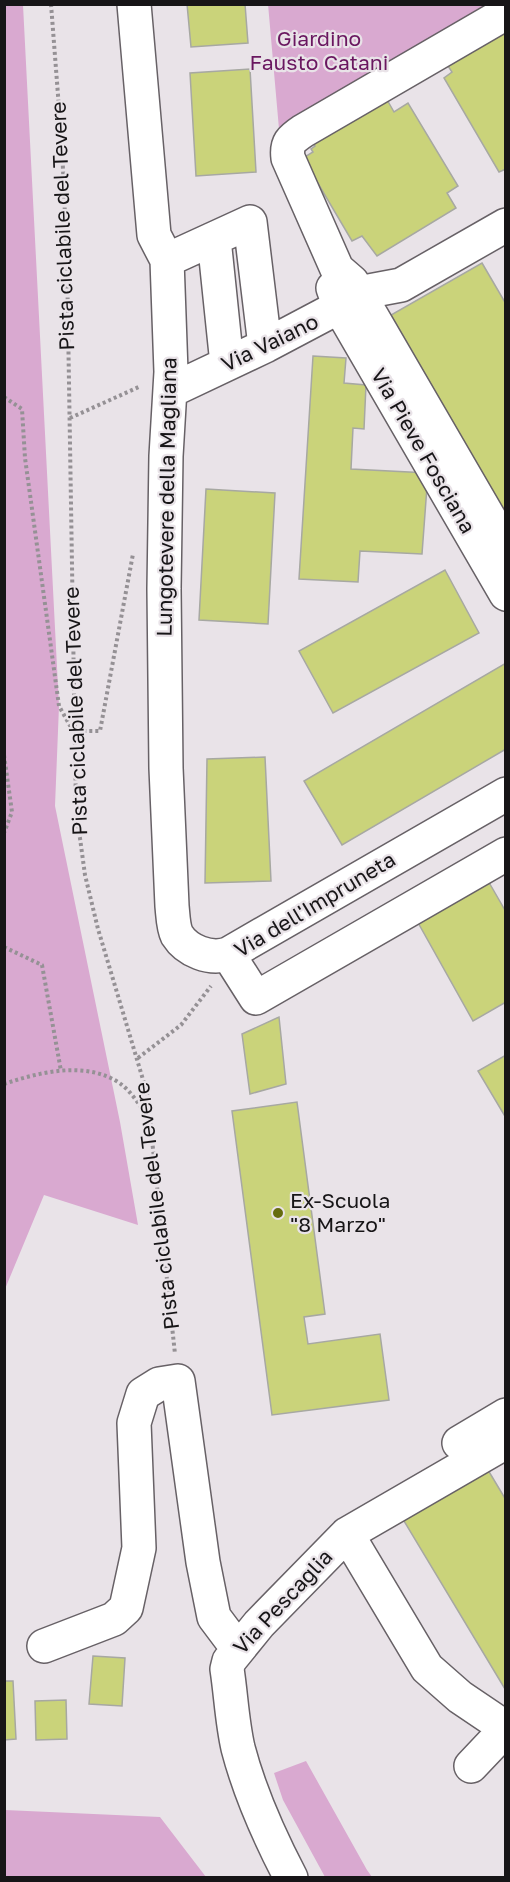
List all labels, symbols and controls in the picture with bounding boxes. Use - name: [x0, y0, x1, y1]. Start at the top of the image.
- park label: Giardino Fausto Catani: [250, 25, 388, 75]
- street label: Pista ciclabile del Tevere: [45, 101, 79, 351]
- street label: Via Vaiano: [217, 308, 322, 377]
- street label: Lungotevere della Magliana: [151, 357, 181, 637]
- street label: Via Pieve Fosciana: [366, 363, 482, 538]
- street label: Pista ciclabile del Tevere: [58, 586, 92, 836]
- street label: Via dell'Impruneta: [229, 846, 400, 963]
- street label: Pista ciclabile del Tevere: [128, 1081, 184, 1331]
- place label: Ex-Scuola "8 Marzo": [290, 1187, 390, 1237]
- marker: Ex-Scuola "8 Marzo": [271, 1206, 285, 1220]
- street label: Via Pescaglia: [227, 1543, 338, 1659]

